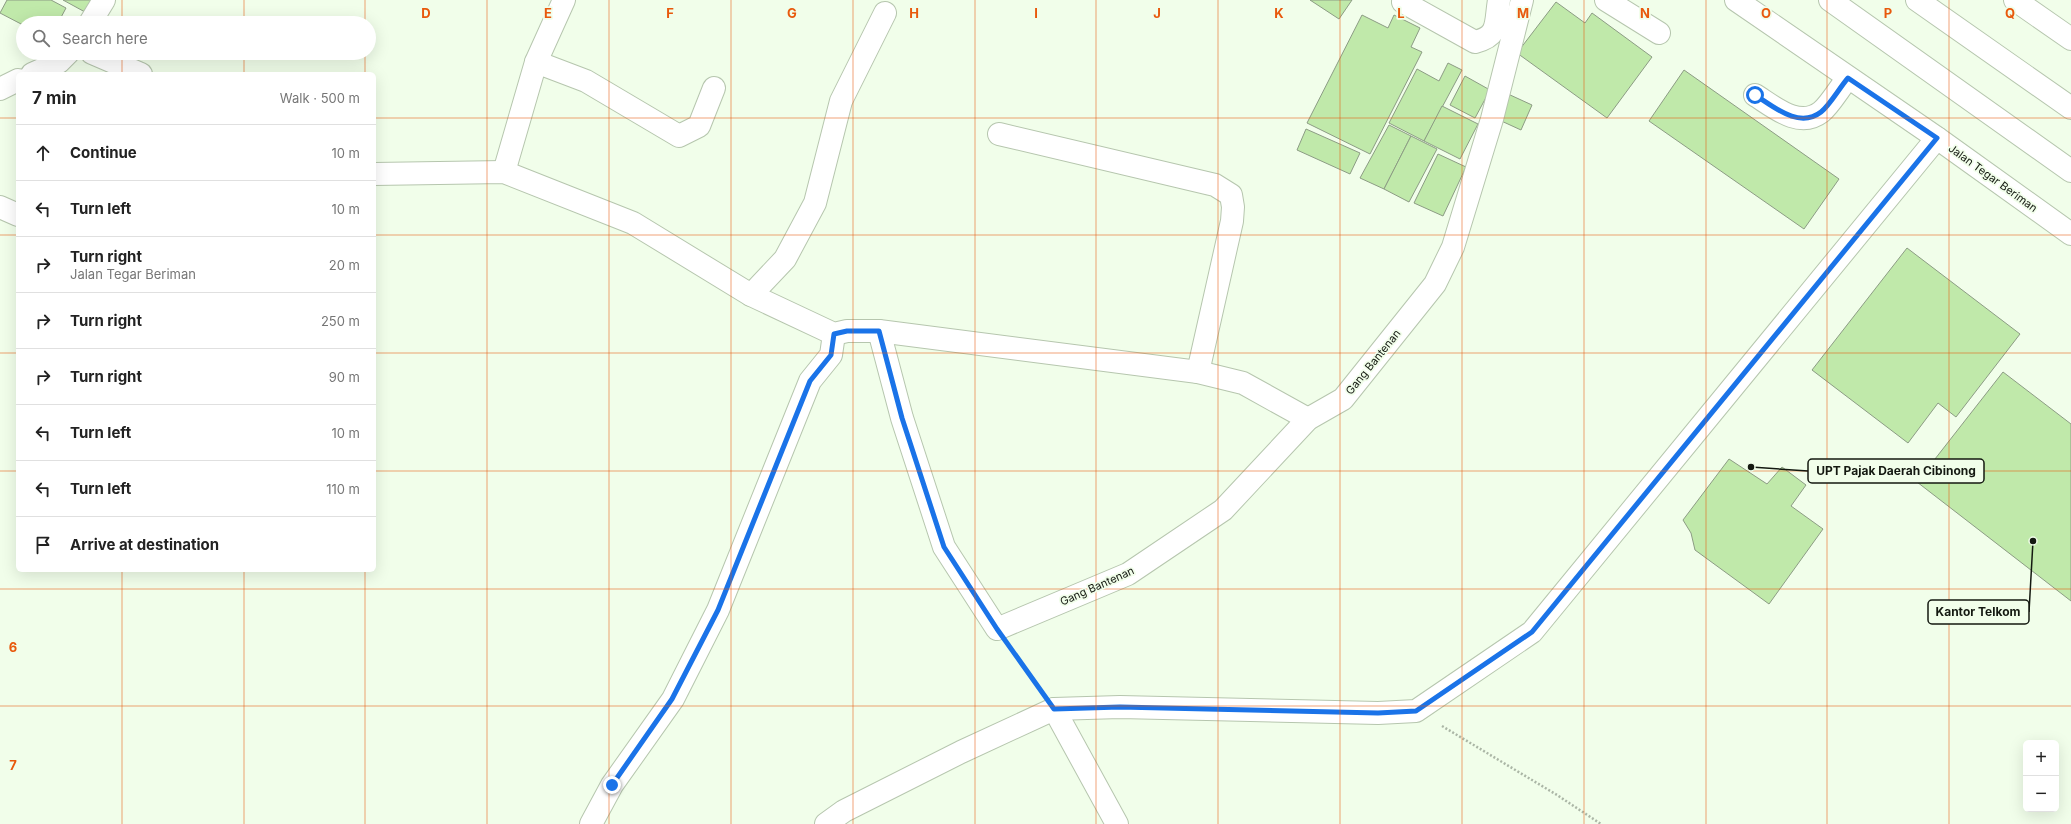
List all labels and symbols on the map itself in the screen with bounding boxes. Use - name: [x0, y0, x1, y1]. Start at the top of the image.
- text: D: [421, 5, 431, 21]
- text: E: [544, 5, 552, 21]
- text: F: [666, 5, 674, 21]
- text: G: [787, 5, 797, 21]
- text: H: [909, 5, 919, 21]
- text: I: [1034, 5, 1038, 21]
- text: J: [1153, 5, 1161, 21]
- text: K: [1274, 5, 1284, 21]
- text: L: [1397, 5, 1405, 21]
- text: M: [1517, 5, 1529, 21]
- text: N: [1640, 5, 1650, 21]
- text: O: [1761, 5, 1771, 21]
- text: P: [1884, 5, 1892, 21]
- text: Q: [2005, 5, 2015, 21]
- route start: [1746, 86, 1764, 104]
- street label: Jalan Tegar Beriman: [1946, 141, 2040, 215]
- street label: Gang Bantenan: [1342, 327, 1404, 397]
- callout: UPT Pajak Daerah Cibinong: [1808, 459, 1984, 483]
- text: UPT Pajak Daerah Cibinong: [1816, 463, 1976, 478]
- street label: Gang Bantenan: [1058, 563, 1136, 609]
- callout: Kantor Telkom: [1928, 600, 2029, 624]
- text: Kantor Telkom: [1936, 604, 2020, 619]
- text: 6: [9, 639, 17, 655]
- text: 7: [9, 757, 17, 773]
- route end: [603, 776, 621, 794]

